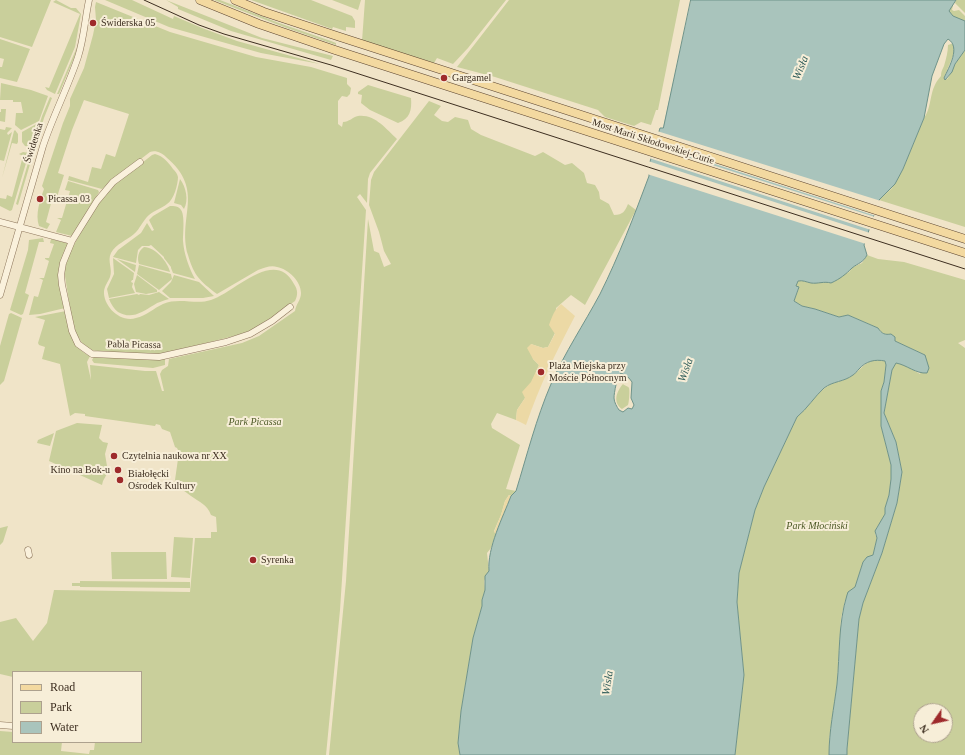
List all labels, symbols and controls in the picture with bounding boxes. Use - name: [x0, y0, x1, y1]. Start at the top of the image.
- place label: Świderska 05: [101, 17, 155, 29]
- marker: Świderska 05: [88, 18, 98, 28]
- water label: Wisła: [790, 54, 812, 82]
- place label: Gargamel: [452, 72, 491, 84]
- marker: Gargamel: [439, 73, 449, 83]
- street label: Most Marii Skłodowskiej-Curie: [590, 117, 716, 167]
- street label: Świderska: [22, 121, 46, 165]
- place label: Picassa 03: [48, 193, 90, 205]
- marker: Picassa 03: [35, 194, 45, 204]
- street label: Pabla Picassa: [107, 339, 161, 351]
- water label: Wisła: [676, 356, 696, 384]
- place label: Plaża Miejska przy Moście Północnym: [549, 360, 626, 384]
- marker: Plaża Miejska przy Moście Północnym: [536, 367, 546, 377]
- park label: Park Picassa: [228, 416, 282, 428]
- place label: Czytelnia naukowa nr XX: [122, 450, 227, 462]
- marker: Czytelnia naukowa nr XX: [109, 451, 119, 461]
- place label: Kino na Bok-u: [51, 464, 110, 476]
- marker: Kino na Bok-u: [113, 465, 123, 475]
- place label: Białołęcki Ośrodek Kultury: [128, 468, 195, 492]
- marker: Białołęcki Ośrodek Kultury: [115, 475, 125, 485]
- park label: Park Młociński: [786, 520, 848, 532]
- place label: Syrenka: [261, 554, 294, 566]
- marker: Syrenka: [248, 555, 258, 565]
- water label: Wisła: [600, 670, 616, 696]
- legend: [12, 671, 142, 743]
- text: Road: [50, 680, 75, 694]
- text: Park: [50, 700, 72, 714]
- north arrow: [913, 703, 953, 743]
- text: Water: [50, 720, 78, 734]
- text: N: [917, 723, 931, 736]

